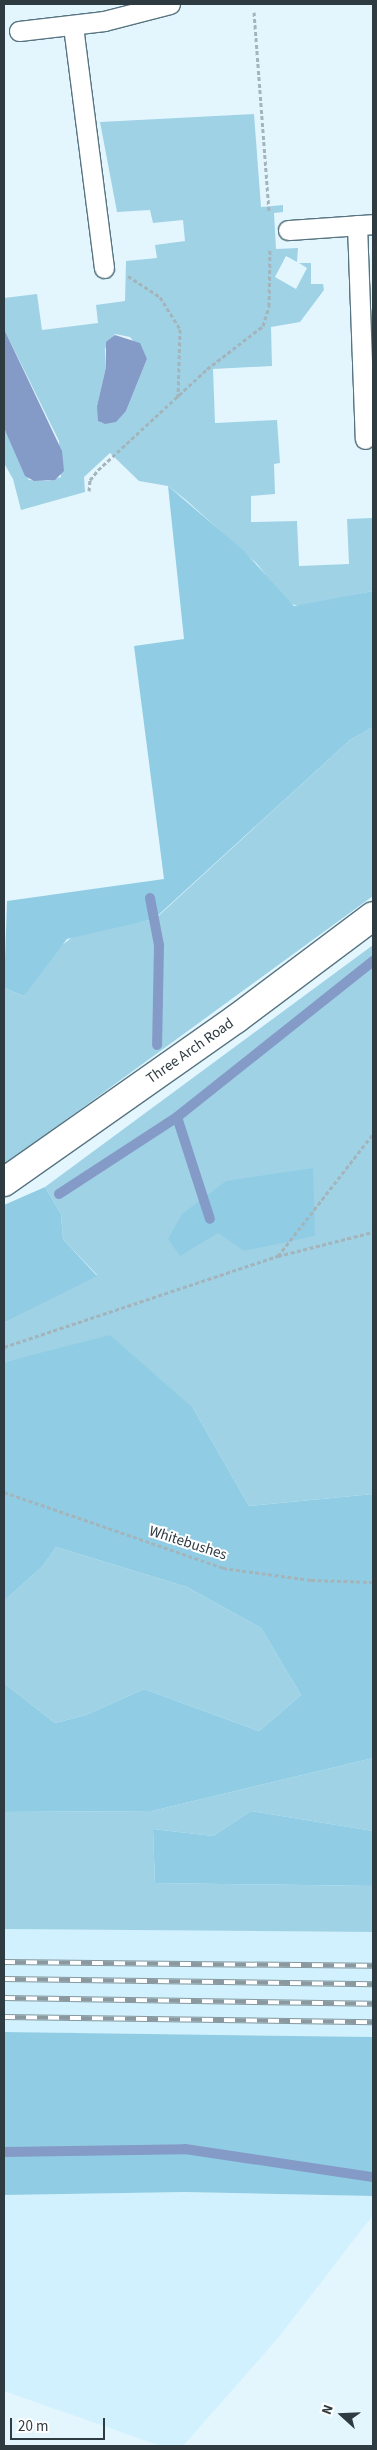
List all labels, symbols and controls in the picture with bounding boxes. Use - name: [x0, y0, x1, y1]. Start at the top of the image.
- street label: Three Arch Road: [143, 1014, 237, 1088]
- street label: Whitebushes: [147, 1522, 229, 1564]
- north arrow: [317, 2390, 367, 2440]
- text: N: [317, 2402, 339, 2418]
- scale bar: [12, 2408, 108, 2440]
- text: 20 m: [18, 2416, 48, 2437]

